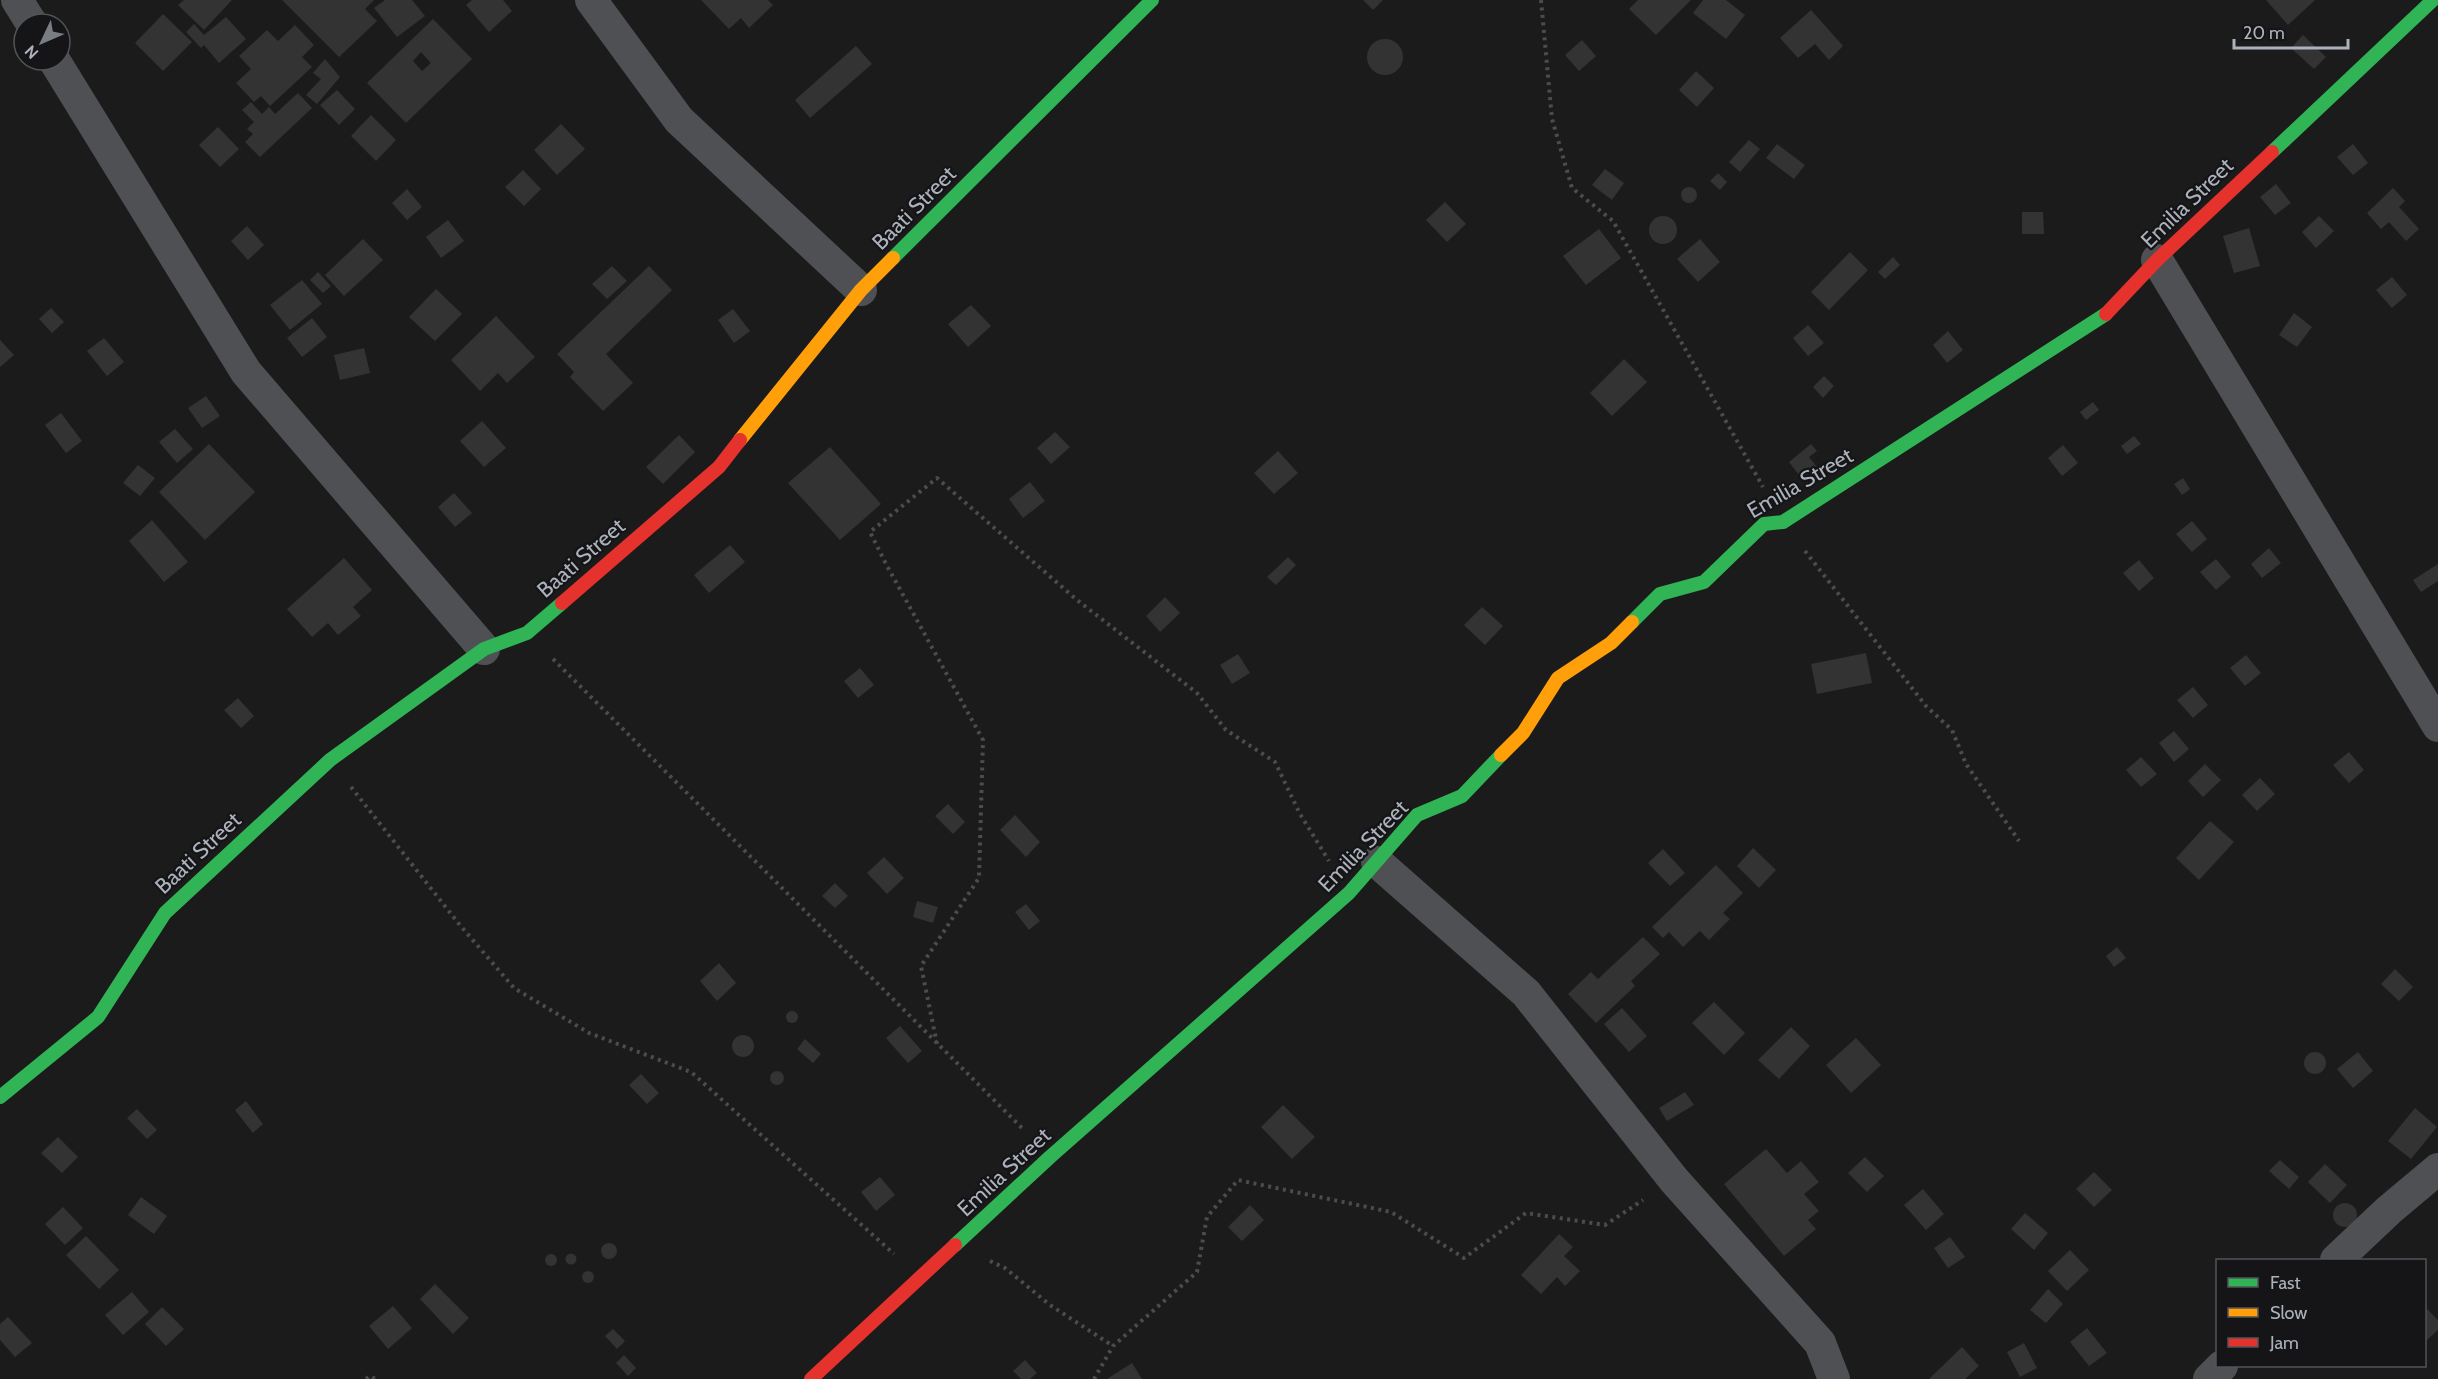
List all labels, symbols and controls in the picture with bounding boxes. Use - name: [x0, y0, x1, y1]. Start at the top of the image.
- north arrow: [12, 12, 72, 72]
- scale bar: [2234, 12, 2348, 50]
- text: 20 m: [2243, 22, 2285, 44]
- text: N: [21, 41, 42, 63]
- street label: Emilia Street: [2135, 152, 2239, 254]
- street label: Baati Street: [866, 160, 962, 256]
- street label: Emilia Street: [1742, 442, 1858, 524]
- street label: Baati Street: [532, 512, 631, 603]
- street label: Emilia Street: [1312, 794, 1414, 898]
- street label: Baati Street: [149, 806, 247, 900]
- street label: Emilia Street: [952, 1122, 1057, 1222]
- legend: [2216, 1259, 2426, 1367]
- text: Fast: [2270, 1272, 2301, 1294]
- text: Slow: [2270, 1302, 2307, 1324]
- text: Jam: [2269, 1332, 2299, 1354]

